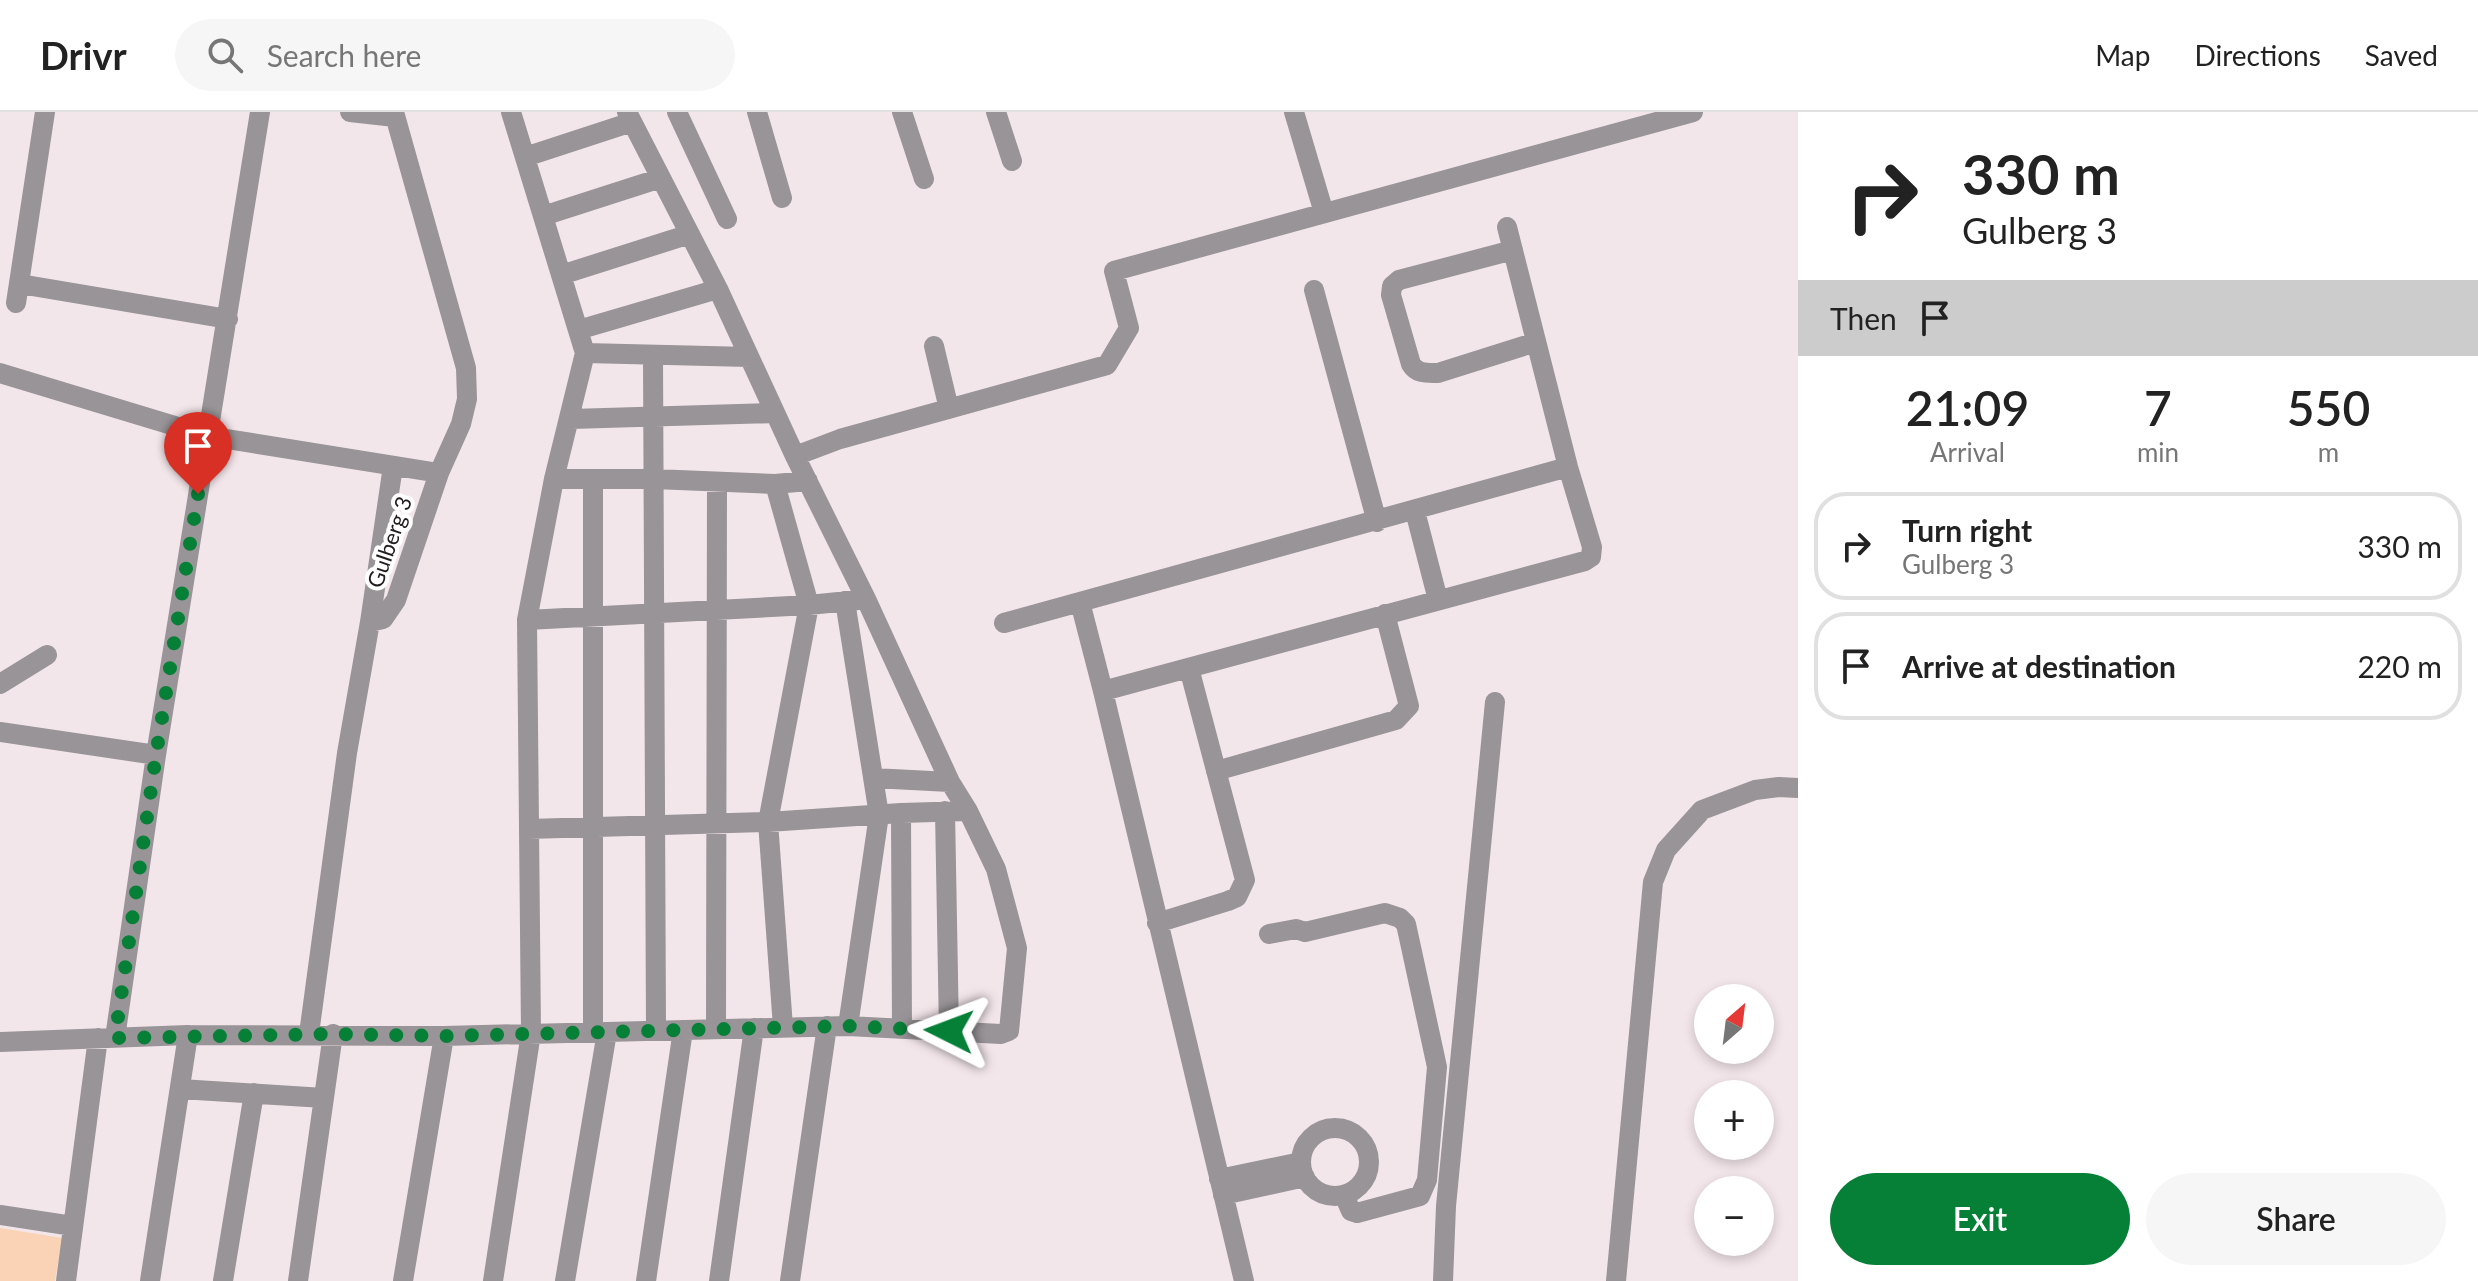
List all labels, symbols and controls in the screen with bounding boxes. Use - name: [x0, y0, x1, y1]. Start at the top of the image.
- search box: [175, 19, 735, 91]
- text: Drivr: [40, 32, 127, 78]
- icon: search: [203, 33, 247, 77]
- text: Search here: [267, 37, 421, 73]
- text: Map: [2095, 38, 2150, 72]
- text: Directions: [2194, 38, 2321, 72]
- text: Saved: [2365, 38, 2438, 72]
- text: 330 m: [1962, 140, 2120, 207]
- icon: right: [1830, 144, 1934, 248]
- text: Gulberg 3: [1962, 208, 2117, 252]
- icon: arrive: [1913, 296, 1957, 340]
- text: Then: [1830, 300, 1897, 336]
- text: 21:09: [1906, 379, 2029, 436]
- text: 7: [2144, 379, 2172, 436]
- text: 550: [2287, 379, 2370, 436]
- pin: [164, 412, 232, 494]
- icon: arrive: [176, 424, 220, 468]
- text: Arrival: [1930, 436, 2005, 468]
- text: min: [2137, 436, 2179, 468]
- text: m: [2318, 436, 2339, 468]
- street label: Gulberg 3: [361, 493, 417, 591]
- text: Turn right: [1902, 512, 2032, 548]
- icon: right: [1834, 524, 1878, 568]
- text: 330 m: [2357, 528, 2442, 564]
- text: Gulberg 3: [1902, 548, 2014, 580]
- icon: arrive: [1834, 644, 1878, 688]
- text: Arrive at destination: [1902, 648, 2176, 684]
- text: 220 m: [2357, 648, 2442, 684]
- north arrow: [1694, 984, 1774, 1064]
- map controls: [1694, 984, 1774, 1256]
- position arrow: [907, 989, 991, 1073]
- button: +: [1694, 1080, 1774, 1160]
- button: Exit: [1830, 1173, 2130, 1265]
- button: Share: [2146, 1173, 2446, 1265]
- button: −: [1694, 1176, 1774, 1256]

